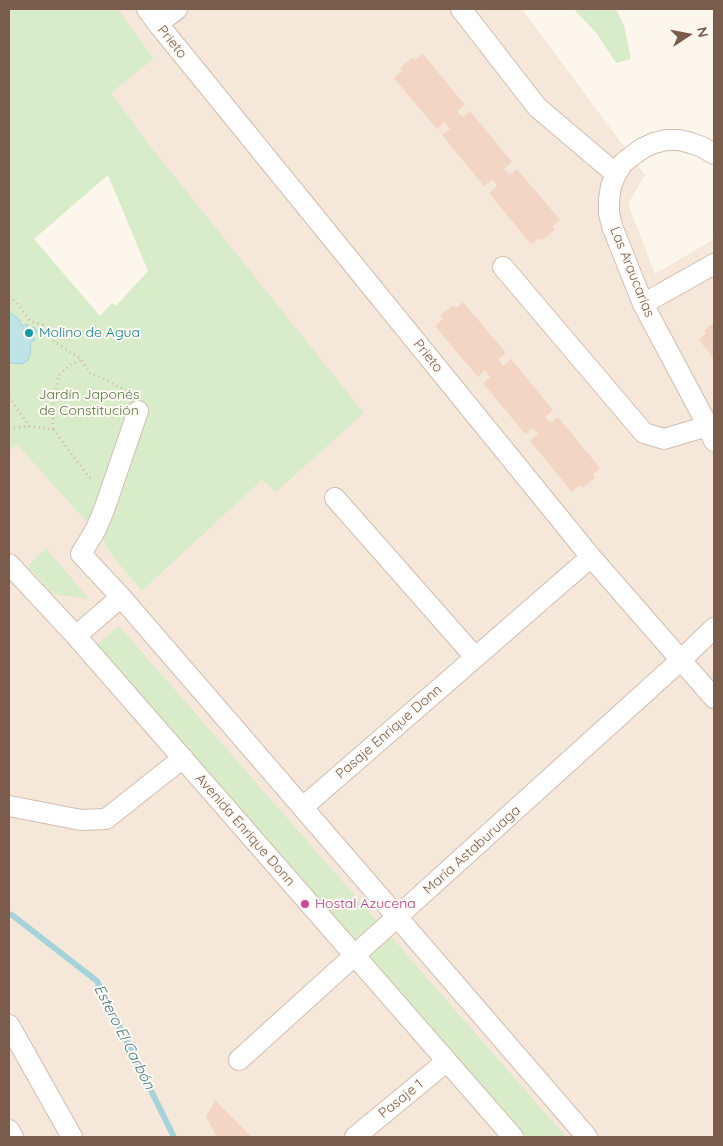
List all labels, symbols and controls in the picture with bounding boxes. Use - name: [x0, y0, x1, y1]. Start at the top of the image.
- north arrow: [663, 10, 713, 60]
- street label: Prieto: [154, 22, 190, 62]
- text: N: [693, 25, 713, 39]
- street label: Las Araucarias: [606, 224, 658, 320]
- place label: Molino de Agua: [39, 325, 140, 341]
- marker: Molino de Agua: [23, 327, 35, 339]
- street label: Prieto: [410, 336, 446, 376]
- park label: Jardín Japonés de Constitución: [39, 387, 139, 420]
- street label: Pasaje Enrique Donn: [333, 681, 445, 783]
- street label: Avenida Enrique Donn: [192, 770, 298, 890]
- street label: María Astaburuaga: [420, 802, 524, 898]
- place label: Hostal Azucena: [315, 896, 416, 912]
- marker: Hostal Azucena: [299, 898, 311, 910]
- water label: Estero El Carbón: [90, 982, 158, 1092]
- street label: Pasaje 1: [375, 1076, 427, 1122]

